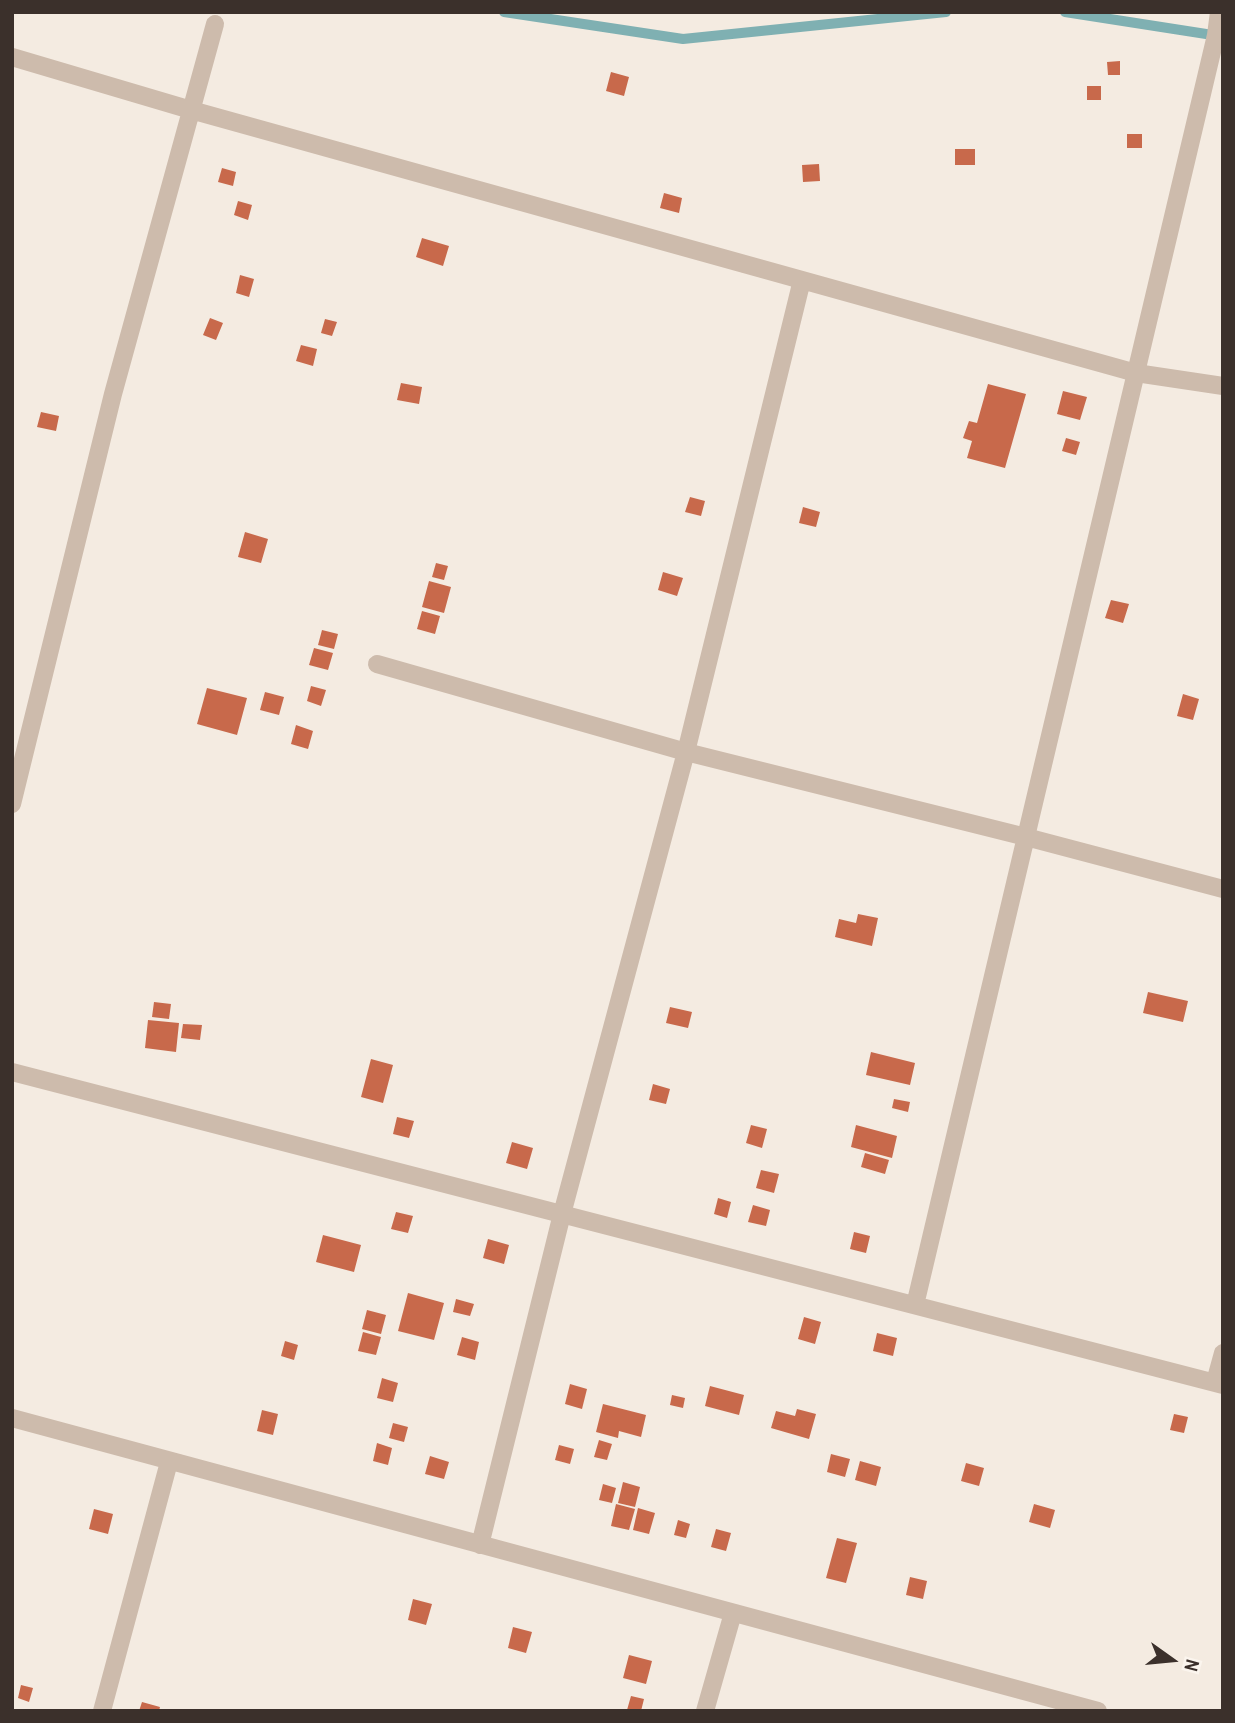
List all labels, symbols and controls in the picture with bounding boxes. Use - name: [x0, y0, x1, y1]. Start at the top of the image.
- north arrow: [1137, 1625, 1207, 1695]
- text: N: [1178, 1657, 1206, 1674]

